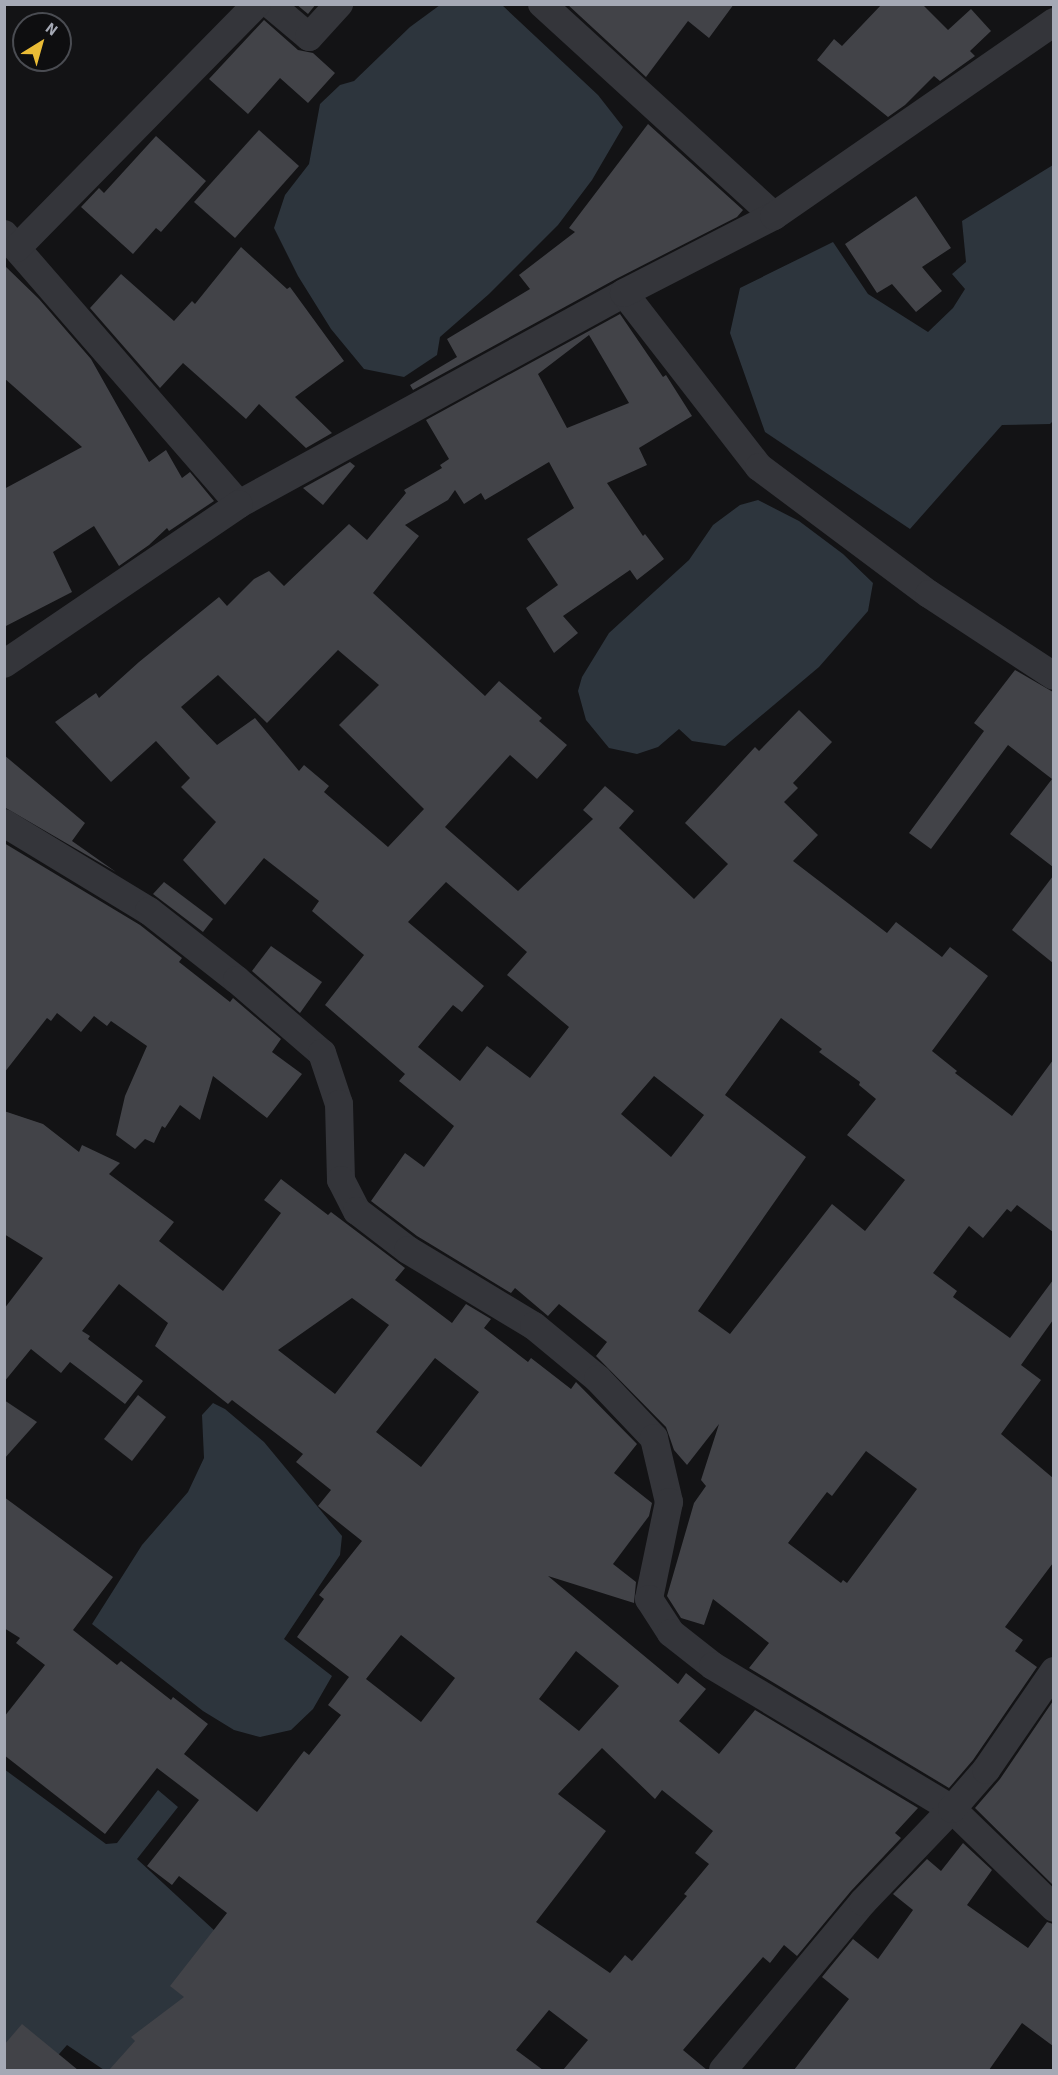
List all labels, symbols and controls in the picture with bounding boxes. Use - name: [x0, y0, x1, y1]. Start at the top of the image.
- north arrow: [12, 12, 72, 72]
- text: N: [41, 17, 62, 41]

